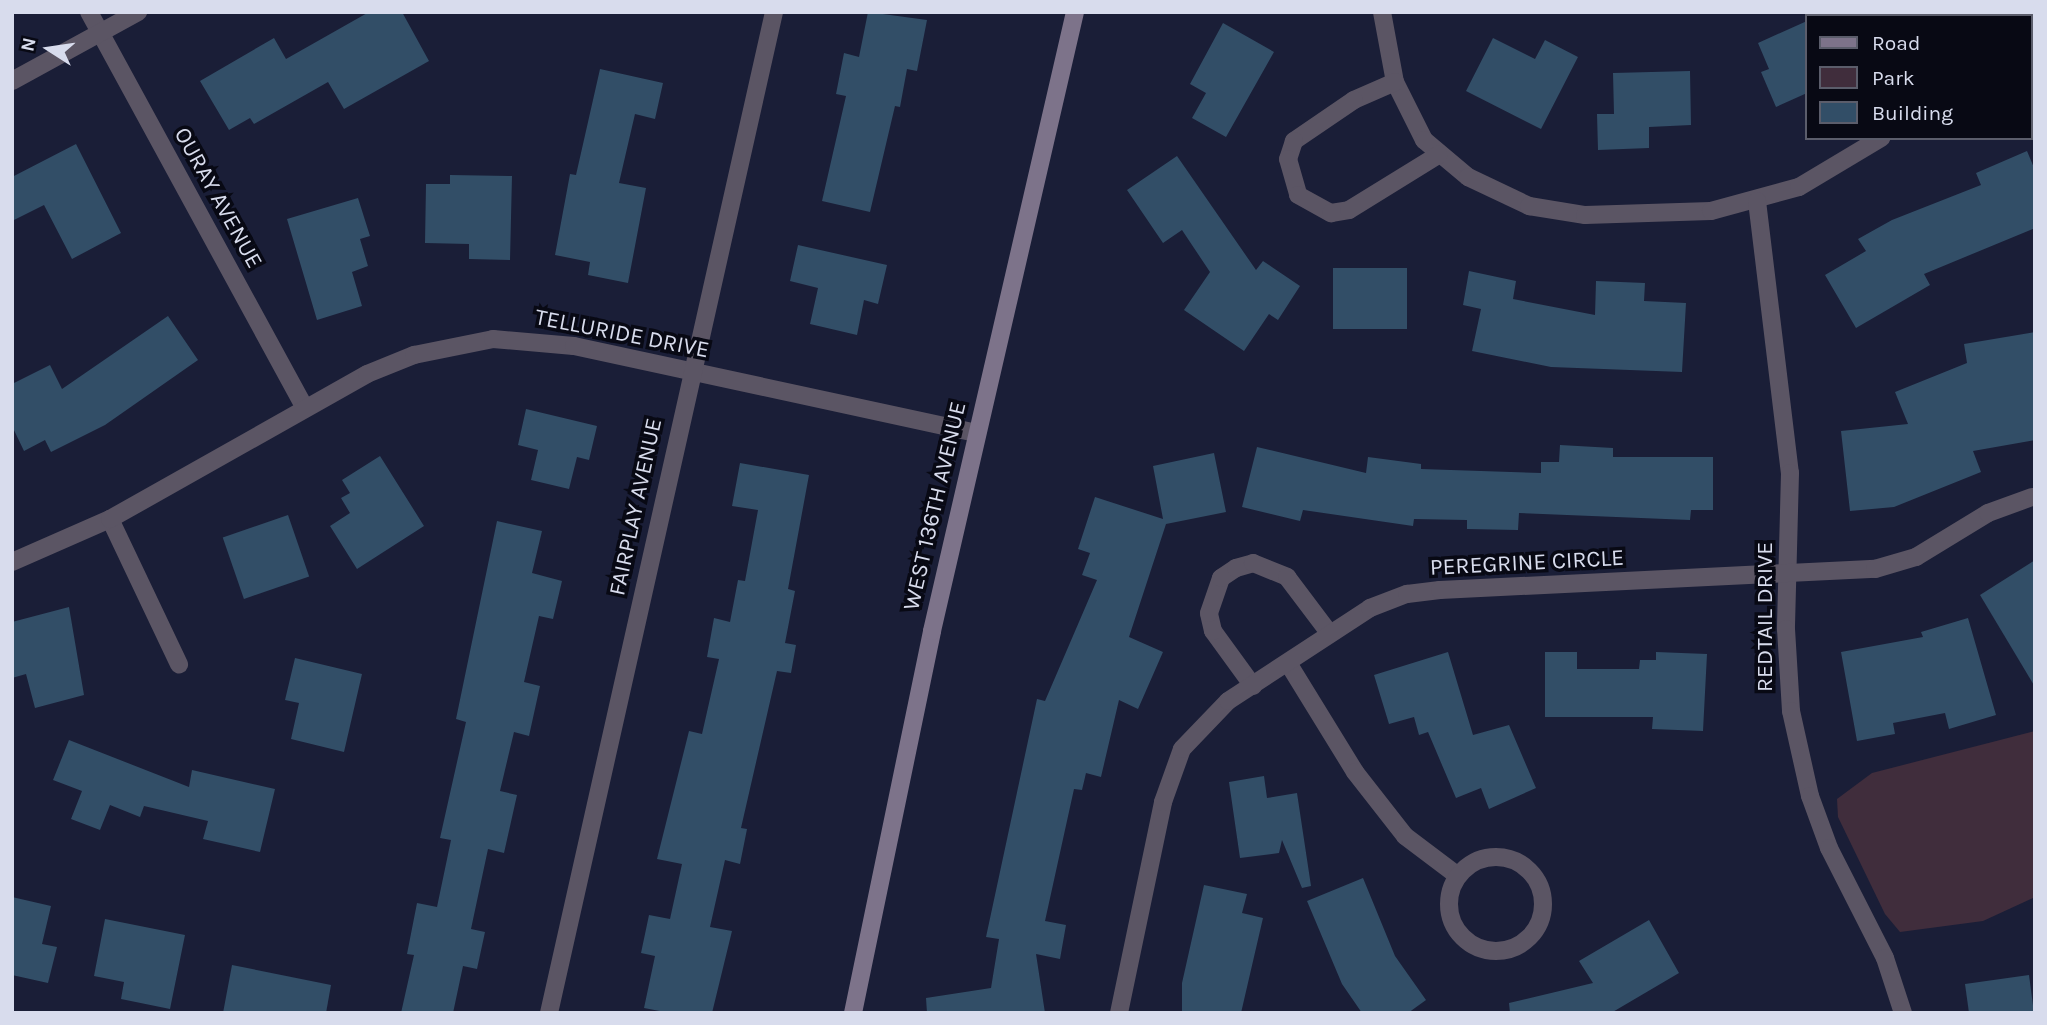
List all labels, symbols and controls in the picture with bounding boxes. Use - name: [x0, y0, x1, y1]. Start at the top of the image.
- north arrow: [14, 14, 84, 84]
- legend: [1806, 14, 2033, 140]
- text: Road: [1872, 31, 1920, 55]
- text: N: [16, 36, 41, 54]
- text: Park: [1872, 66, 1915, 90]
- text: Building: [1872, 101, 1953, 125]
- street label: OURAY AVENUE: [168, 123, 268, 273]
- street label: TELLURIDE DRIVE: [533, 304, 711, 364]
- street label: WEST 136TH AVENUE: [898, 399, 972, 613]
- street label: FAIRPLAY AVENUE: [604, 416, 668, 598]
- street label: REDTAIL DRIVE: [1751, 542, 1779, 692]
- street label: PEREGRINE CIRCLE: [1429, 544, 1625, 582]

